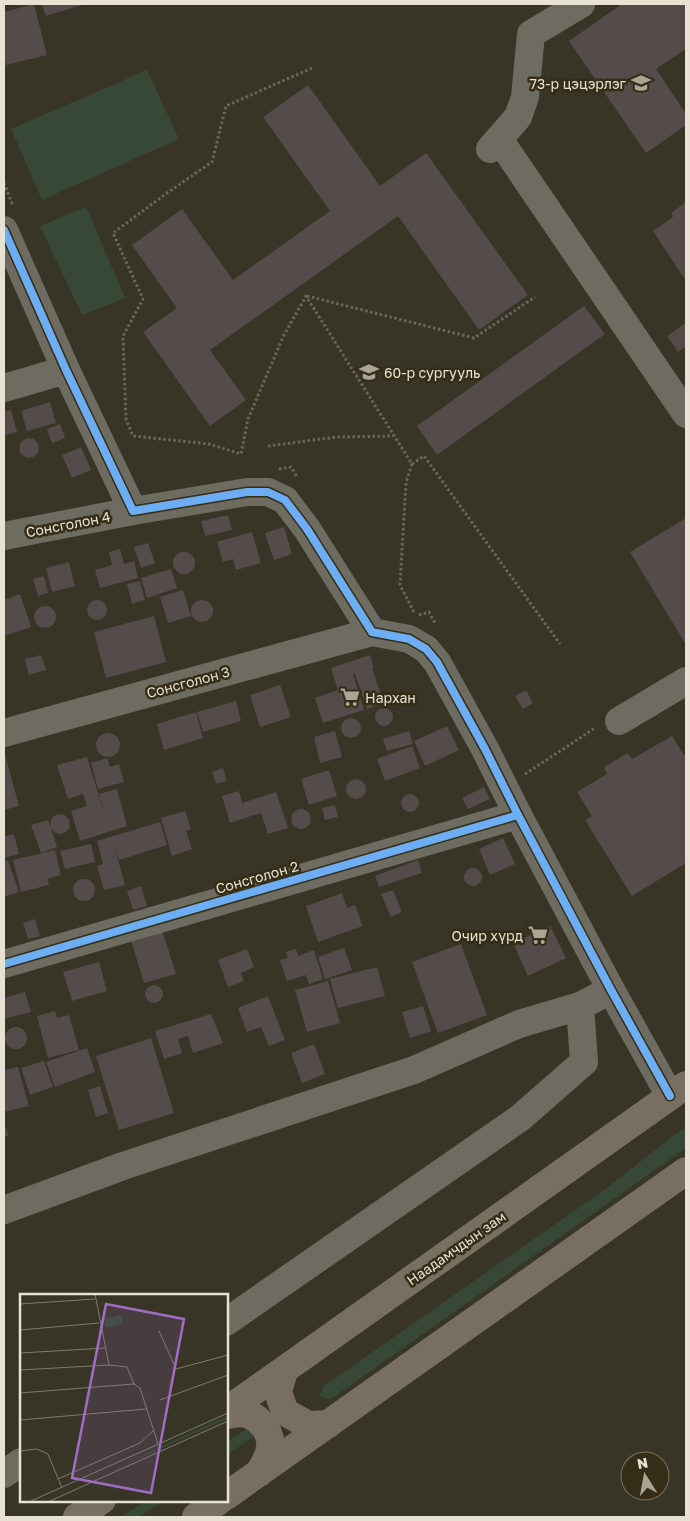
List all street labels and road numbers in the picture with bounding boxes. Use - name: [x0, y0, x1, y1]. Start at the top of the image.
- street label: Сонсголон 4: [24, 507, 112, 541]
- street label: Сонсголон 3: [145, 663, 231, 701]
- street label: Сонсголон 2: [214, 857, 300, 897]
- street label: Наадамчдын зам: [403, 1208, 509, 1288]

